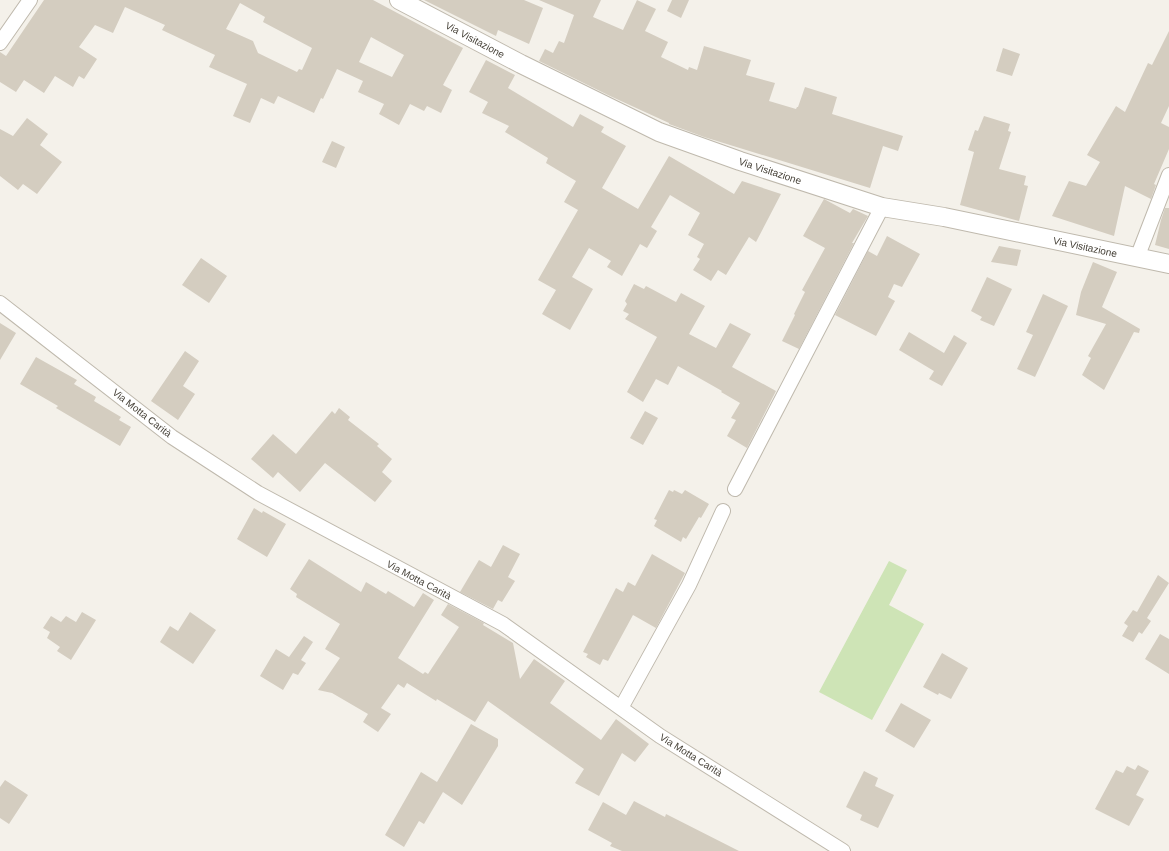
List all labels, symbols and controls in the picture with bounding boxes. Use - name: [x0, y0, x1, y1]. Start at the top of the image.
- street label: Via Visitazione: [444, 20, 507, 60]
- street label: Via Visitazione: [737, 156, 803, 186]
- street label: Via Visitazione: [1052, 235, 1118, 259]
- street label: Via Motta Carità: [110, 387, 174, 440]
- street label: Via Motta Carità: [385, 558, 454, 602]
- street label: Via Motta Carità: [658, 731, 725, 779]

